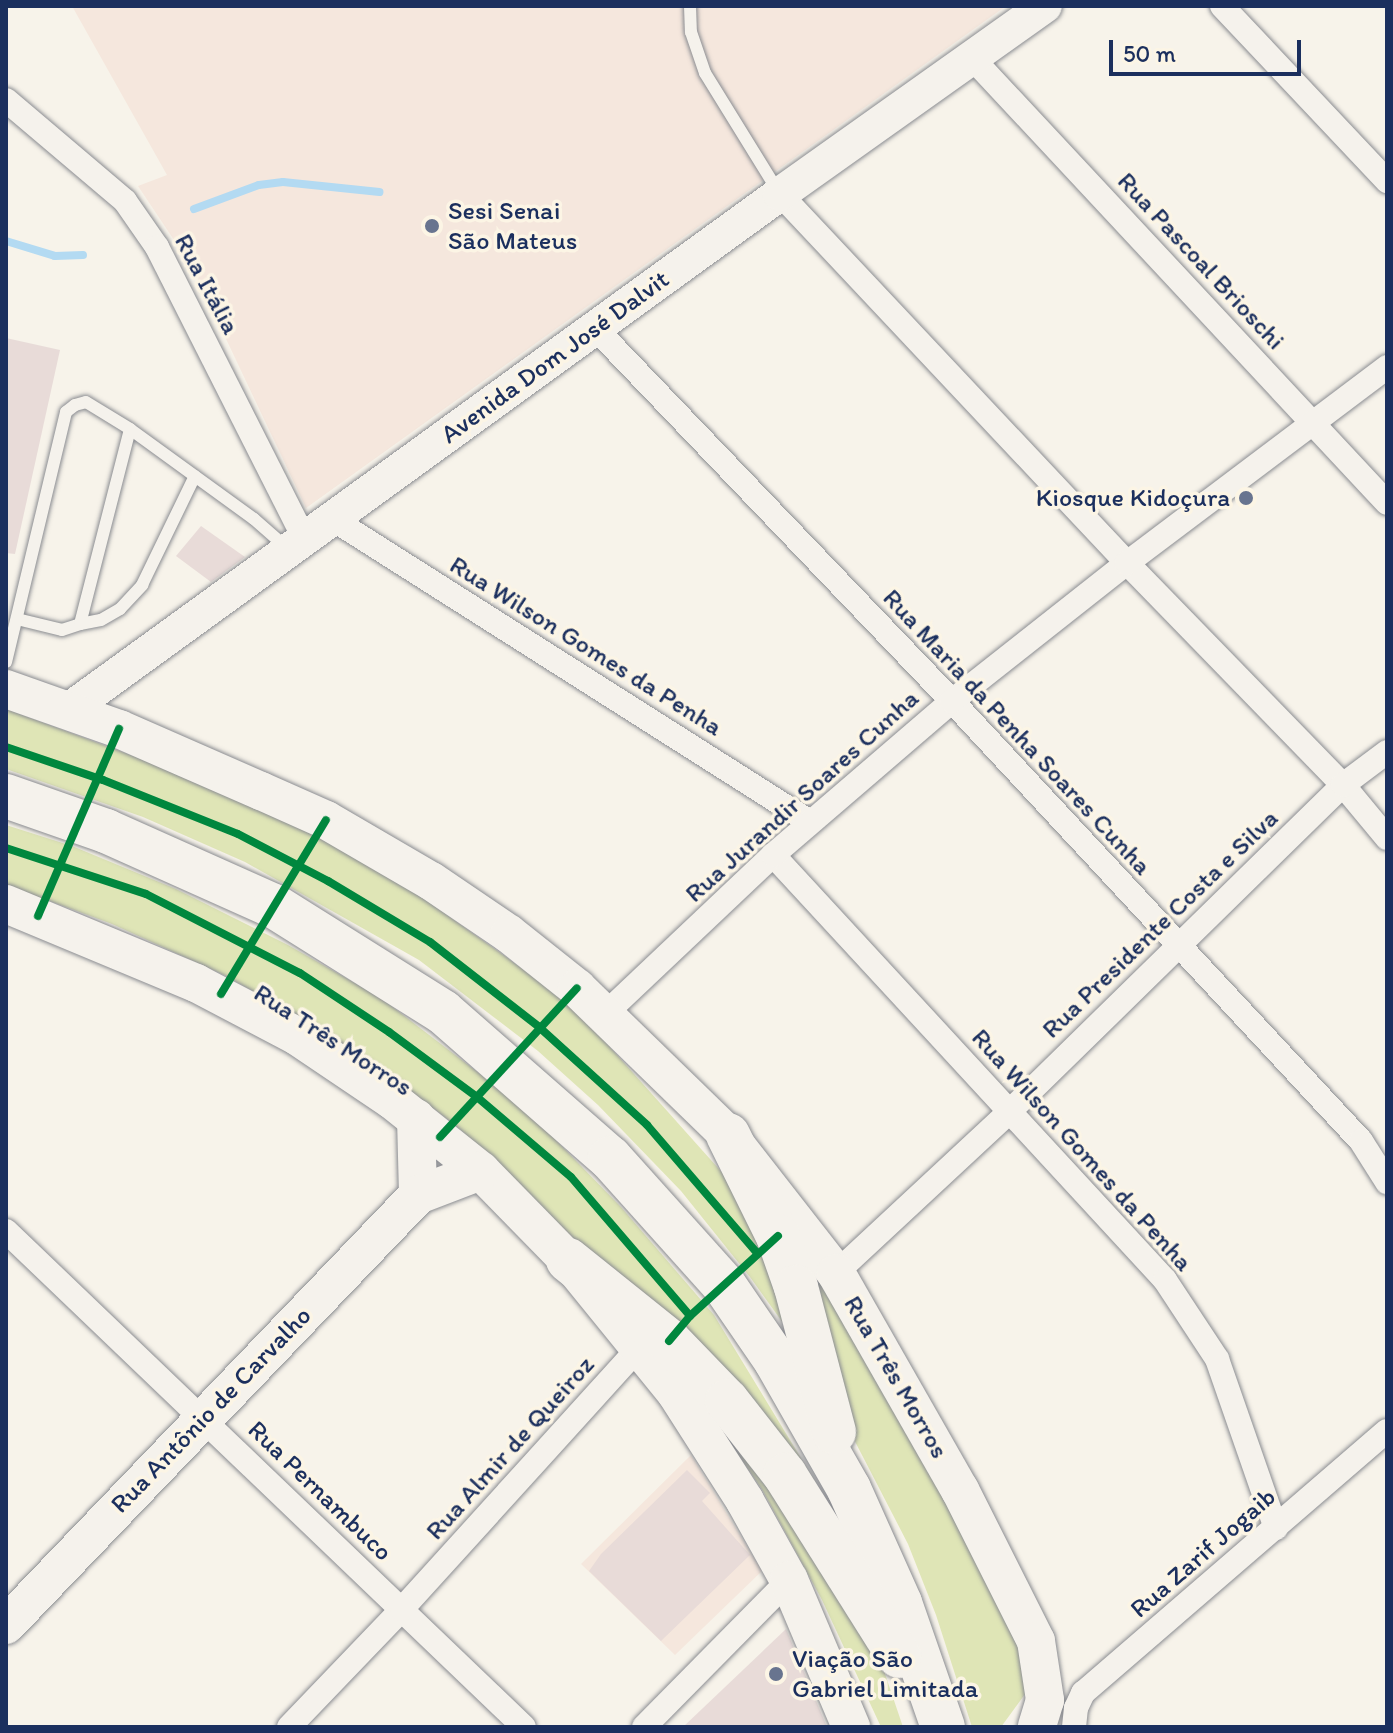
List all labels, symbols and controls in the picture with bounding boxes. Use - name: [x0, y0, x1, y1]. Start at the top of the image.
- scale bar: [1113, 24, 1305, 74]
- text: 50 m: [1123, 39, 1176, 68]
- street label: Rua Pascoal Brioschi: [1111, 166, 1291, 356]
- place label: Sesi Senai São Mateus: [448, 195, 577, 256]
- marker: Sesi Senai São Mateus: [423, 217, 441, 235]
- street label: Rua Itália: [168, 229, 246, 339]
- street label: Avenida Dom José Dalvit: [435, 264, 675, 450]
- place label: Kiosque Kidoçura: [1035, 482, 1230, 514]
- marker: Kiosque Kidoçura: [1237, 489, 1255, 507]
- street label: Rua Wilson Gomes da Penha: [445, 550, 727, 742]
- street label: Rua Maria da Penha Soares Cunha: [877, 583, 1157, 881]
- street label: Rua Jurandir Soares Cunha: [679, 683, 925, 909]
- street label: Rua Presidente Costa e Silva: [1036, 803, 1284, 1045]
- street label: Rua Três Morros: [249, 978, 417, 1102]
- street label: Rua Wilson Gomes da Penha: [965, 1023, 1199, 1277]
- street label: Rua Três Morros: [837, 1291, 955, 1463]
- street label: Rua Antônio de Carvalho: [104, 1300, 318, 1520]
- street label: Rua Almir de Queiroz: [419, 1350, 601, 1546]
- street label: Rua Pernambuco: [242, 1415, 398, 1567]
- street label: Rua Zarif Jogaib: [1124, 1482, 1282, 1624]
- place label: Viação São Gabriel Limitada: [792, 1643, 978, 1704]
- marker: Viação São Gabriel Limitada: [767, 1665, 785, 1683]

